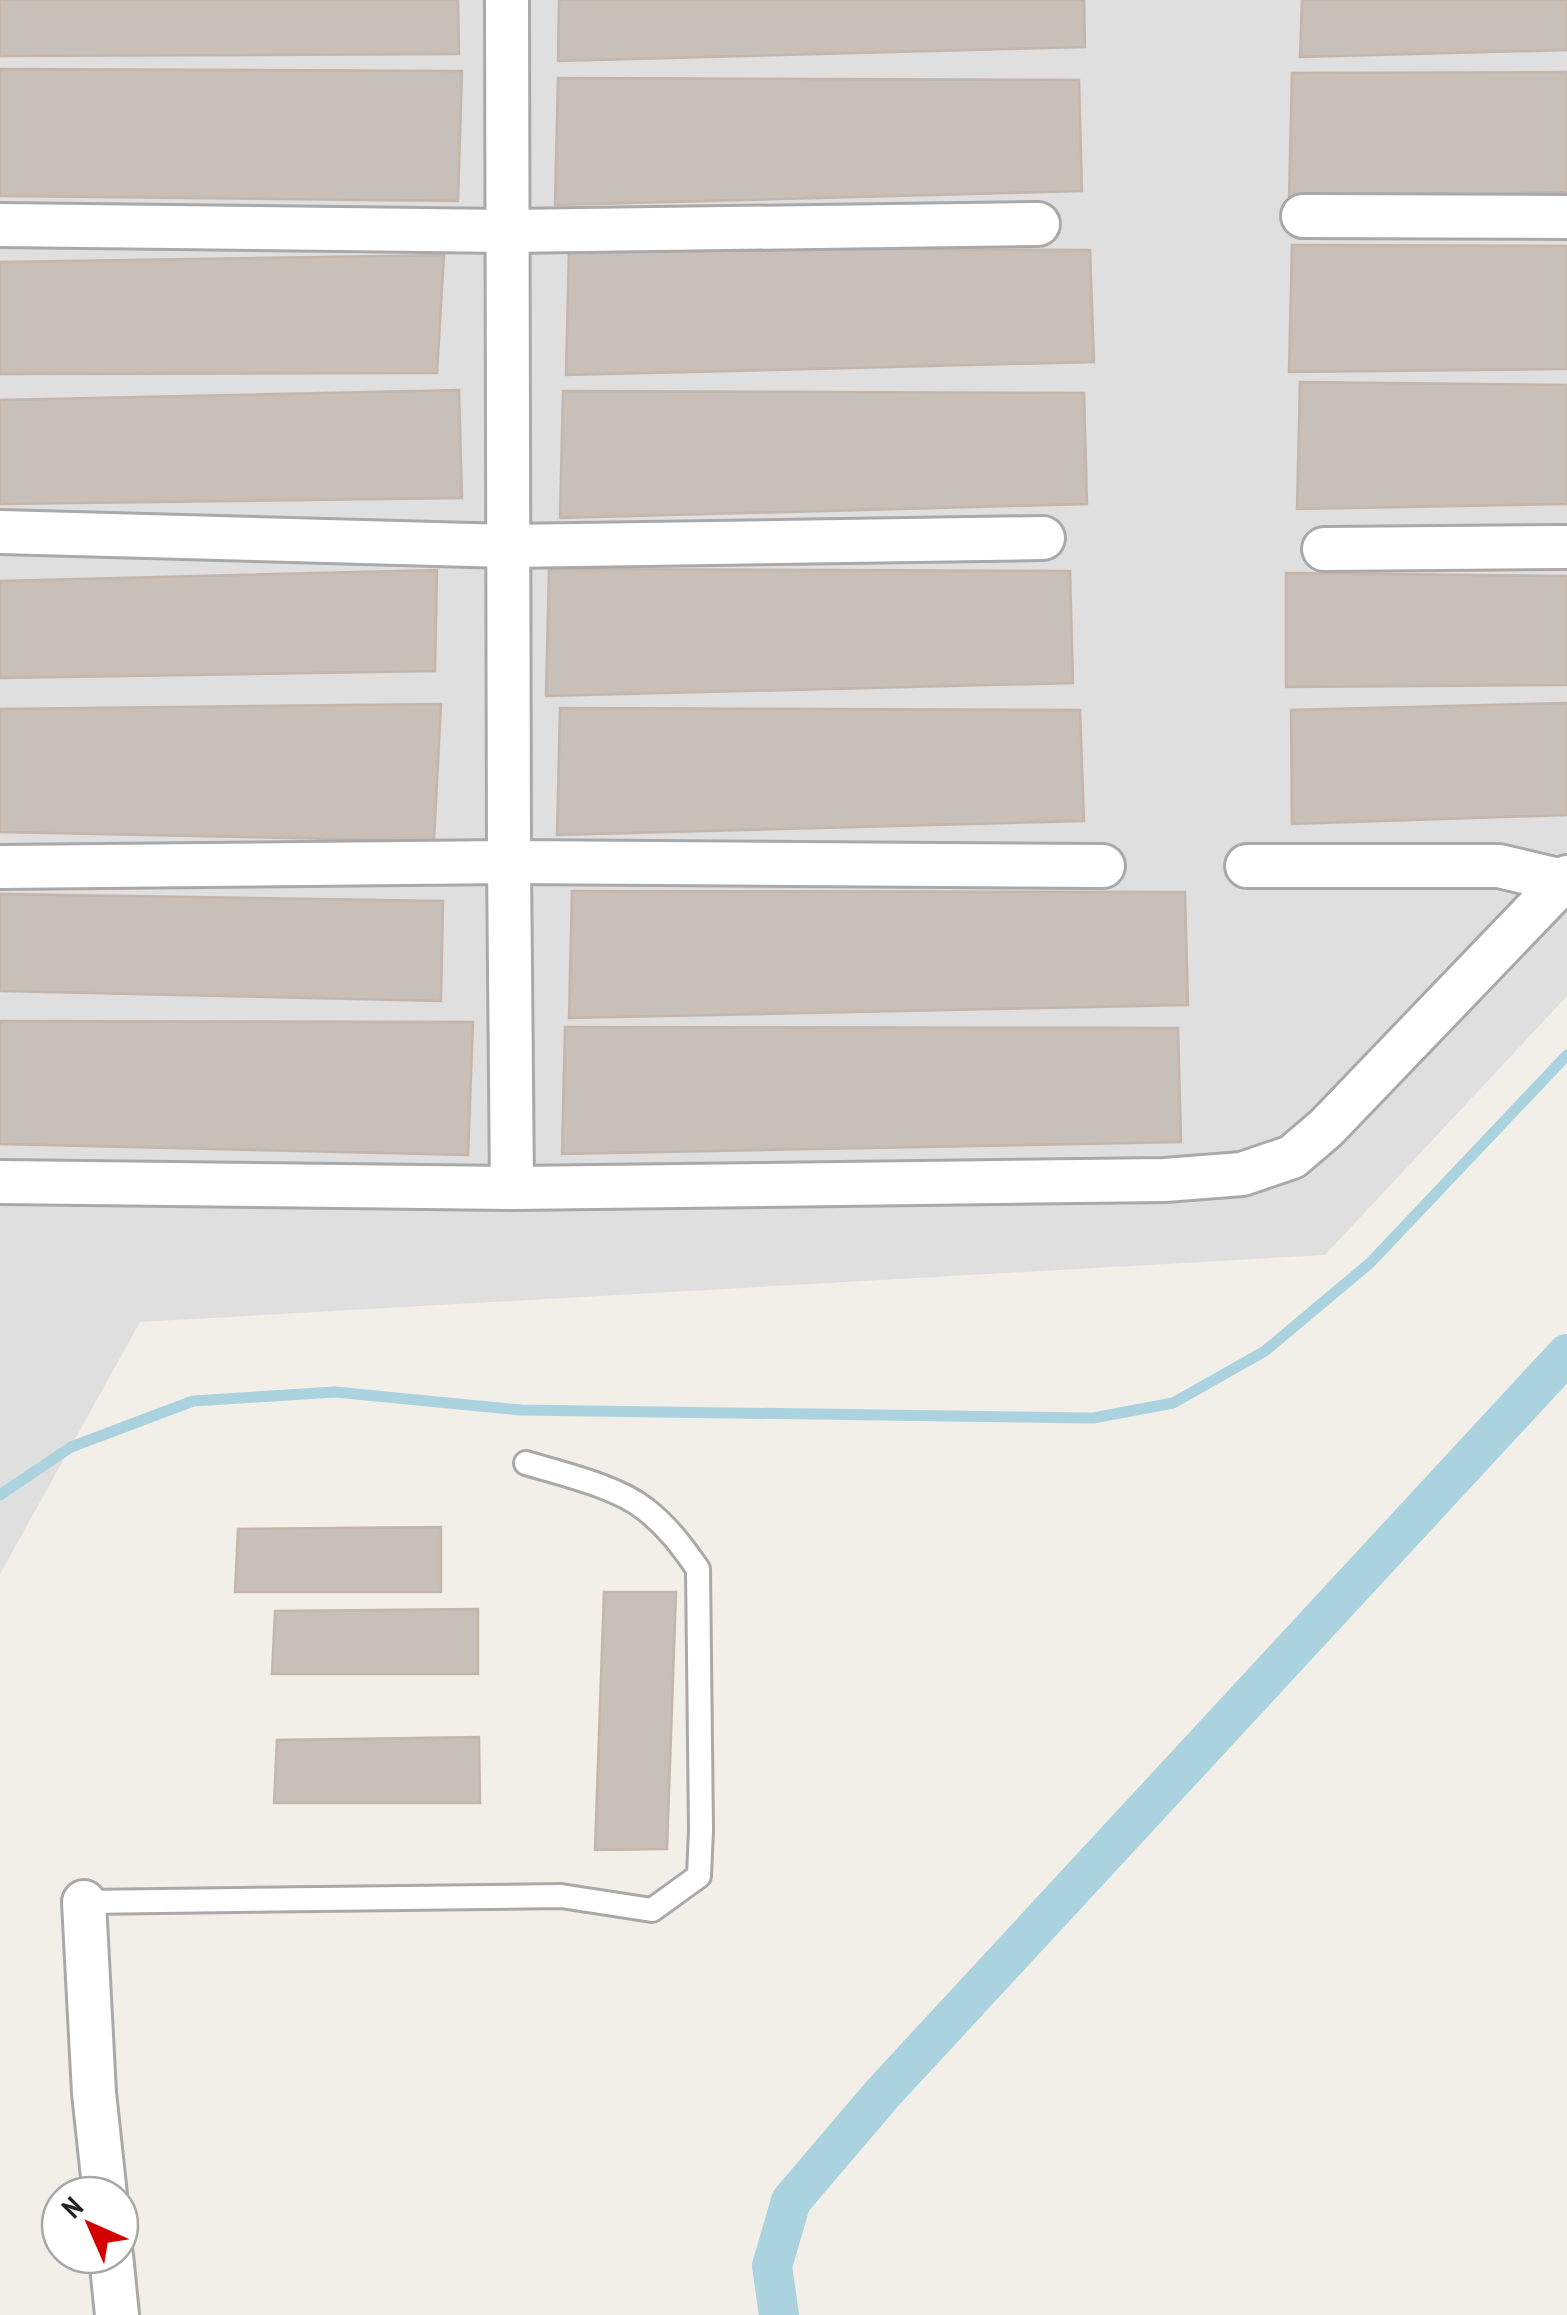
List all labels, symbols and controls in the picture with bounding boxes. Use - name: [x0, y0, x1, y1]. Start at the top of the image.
- north arrow: [40, 2175, 140, 2275]
- text: N: [54, 2189, 90, 2225]

